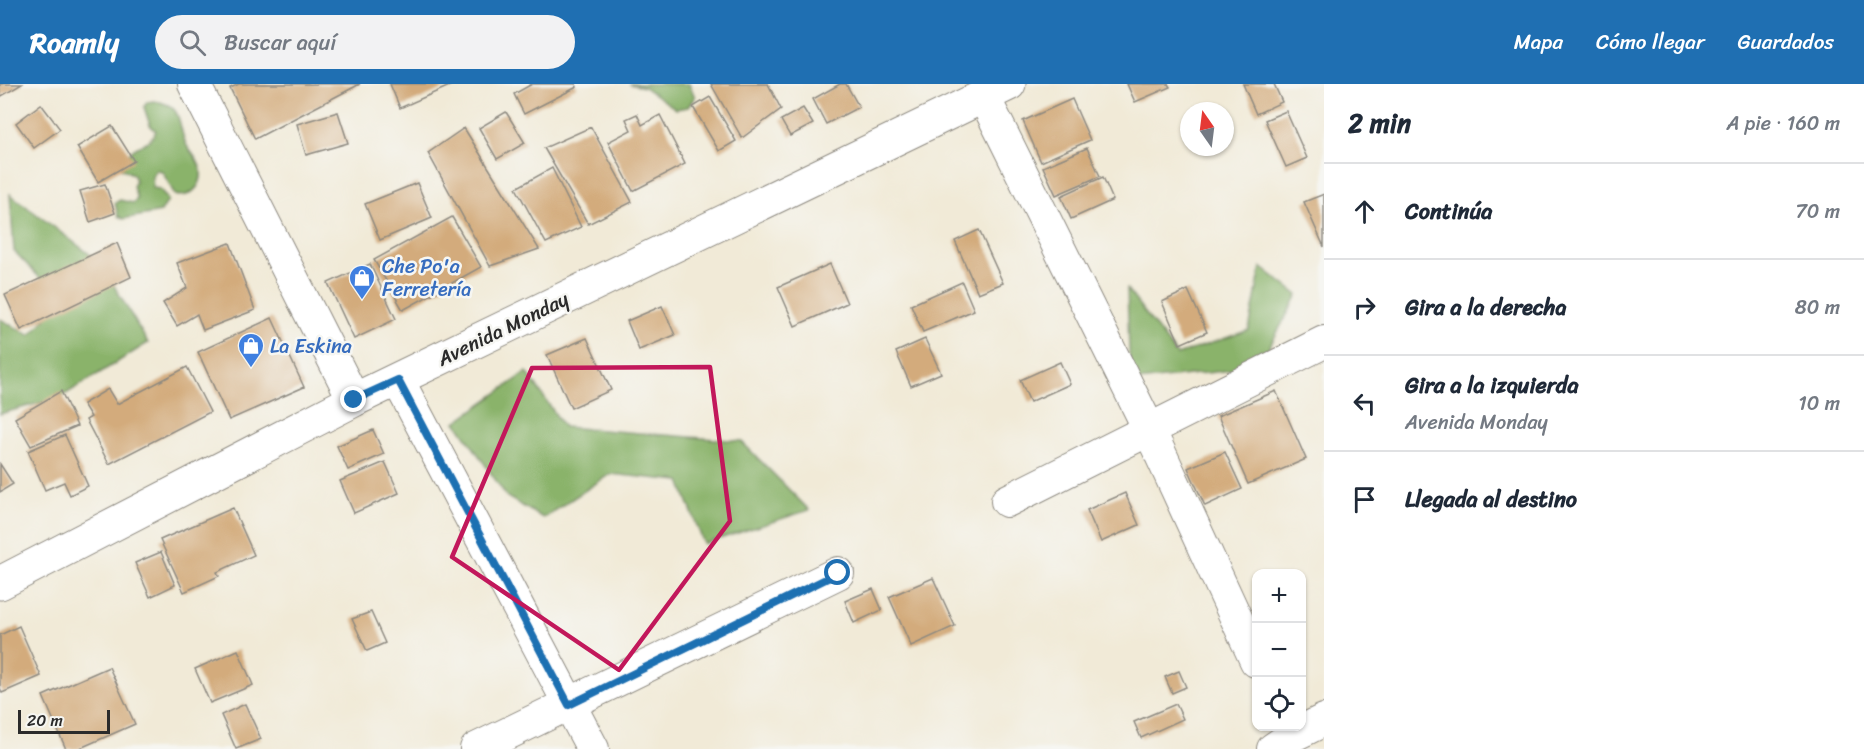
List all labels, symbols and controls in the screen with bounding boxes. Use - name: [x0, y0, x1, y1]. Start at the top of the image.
- search box: [155, 15, 575, 69]
- text: Roamly: [30, 18, 119, 67]
- text: Buscar aquí: [224, 23, 336, 62]
- text: Mapa: [1514, 23, 1563, 61]
- text: Cómo llegar: [1596, 23, 1705, 61]
- text: Guardados: [1738, 23, 1834, 61]
- icon: search: [176, 26, 209, 59]
- text: 2 min: [1348, 100, 1411, 146]
- north arrow: [1180, 102, 1234, 156]
- text: A pie · 160 m: [1726, 106, 1840, 141]
- text: Continúa: [1405, 192, 1492, 231]
- text: 70 m: [1795, 194, 1840, 229]
- icon: ahead: [1348, 195, 1381, 228]
- place label: Che Po'a Ferretería: [382, 249, 471, 307]
- shop icon: Che Po'a Ferretería: [347, 263, 377, 301]
- street label: Avenida Monday: [430, 282, 576, 376]
- text: Gira a la derecha: [1405, 288, 1566, 327]
- text: 80 m: [1795, 290, 1840, 325]
- icon: right: [1348, 291, 1381, 324]
- place label: La Eskina: [270, 329, 352, 364]
- shop icon: La Eskina: [236, 331, 266, 369]
- text: Gira a la izquierda: [1405, 366, 1578, 405]
- route end: [340, 386, 366, 412]
- text: 10 m: [1798, 386, 1840, 421]
- icon: left: [1348, 387, 1381, 420]
- text: Avenida Monday: [1405, 405, 1548, 440]
- text: Llegada al destino: [1405, 480, 1577, 519]
- icon: arrive: [1348, 483, 1381, 516]
- route start: [824, 559, 850, 585]
- map controls: [1252, 569, 1306, 731]
- button: +: [1252, 569, 1306, 623]
- button: −: [1252, 623, 1306, 677]
- button: locate: [1252, 677, 1306, 731]
- text: 20 m: [27, 706, 63, 735]
- scale bar: [18, 707, 110, 734]

